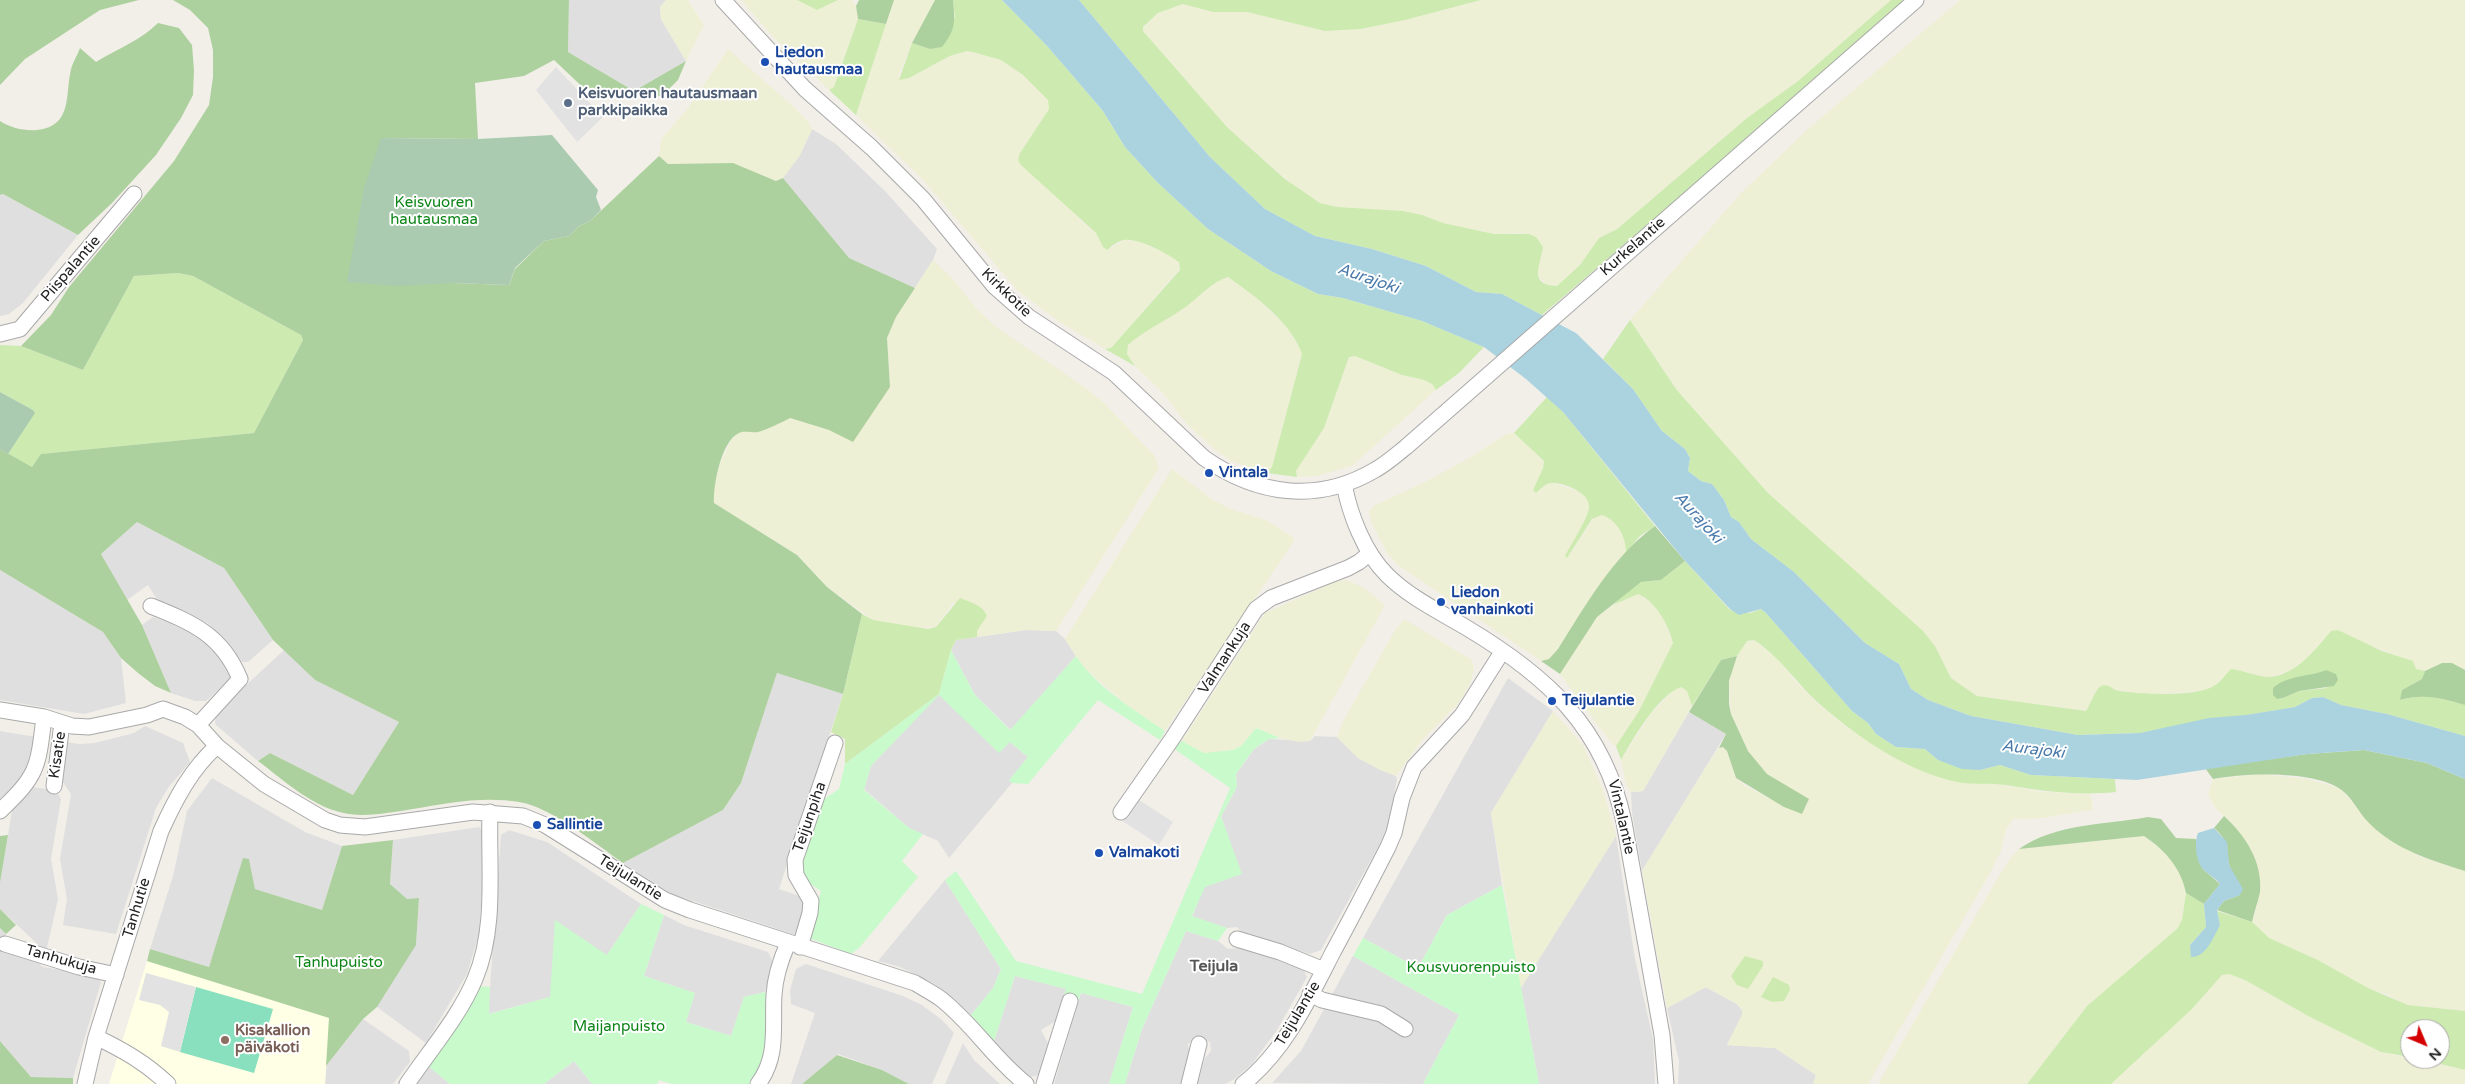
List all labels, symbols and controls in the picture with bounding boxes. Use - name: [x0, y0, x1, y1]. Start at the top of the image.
- place label: Liedon hautausmaa: [775, 44, 863, 79]
- marker: Liedon hautausmaa: [759, 56, 771, 68]
- place label: Keisvuoren hautausmaan parkkipaikka: [578, 85, 758, 120]
- marker: Keisvuoren hautausmaan parkkipaikka: [562, 97, 574, 109]
- park label: Keisvuoren hautausmaa: [390, 194, 478, 229]
- street label: Kurkelantie: [1597, 214, 1669, 280]
- street label: Piispalantie: [37, 232, 105, 306]
- water label: Aurajoki: [1335, 260, 1401, 298]
- street label: Kirkkotie: [977, 265, 1035, 321]
- place label: Vintala: [1219, 464, 1268, 482]
- marker: Vintala: [1203, 467, 1215, 479]
- water label: Aurajoki: [1670, 488, 1726, 548]
- place label: Liedon vanhainkoti: [1451, 584, 1533, 619]
- marker: Liedon vanhainkoti: [1435, 596, 1447, 608]
- street label: Valmankuja: [1195, 618, 1255, 698]
- place label: Teijulantie: [1562, 692, 1634, 710]
- marker: Teijulantie: [1546, 695, 1558, 707]
- street label: Kisatie: [46, 730, 70, 780]
- water label: Aurajoki: [2001, 737, 2065, 763]
- street label: Vintalantie: [1604, 778, 1638, 856]
- street label: Teijunpiha: [790, 779, 830, 855]
- place label: Sallintie: [547, 816, 603, 834]
- marker: Sallintie: [531, 819, 543, 831]
- place label: Valmakoti: [1109, 844, 1180, 862]
- marker: Valmakoti: [1093, 847, 1105, 859]
- street label: Teijulantie: [595, 851, 665, 905]
- street label: Tanhutie: [119, 876, 155, 940]
- street label: Tanhukuja: [23, 941, 99, 979]
- park label: Tanhupuisto: [295, 954, 383, 972]
- district label: Teijula: [1190, 957, 1238, 977]
- park label: Kousvuorenpuisto: [1406, 959, 1536, 977]
- street label: Teijulantie: [1272, 978, 1324, 1050]
- park label: Maijanpuisto: [573, 1018, 665, 1036]
- north arrow: [2400, 1019, 2450, 1069]
- place label: Kisakallion päiväkoti: [235, 1022, 310, 1057]
- marker: Kisakallion päiväkoti: [219, 1034, 231, 1046]
- text: N: [2425, 1044, 2445, 1064]

